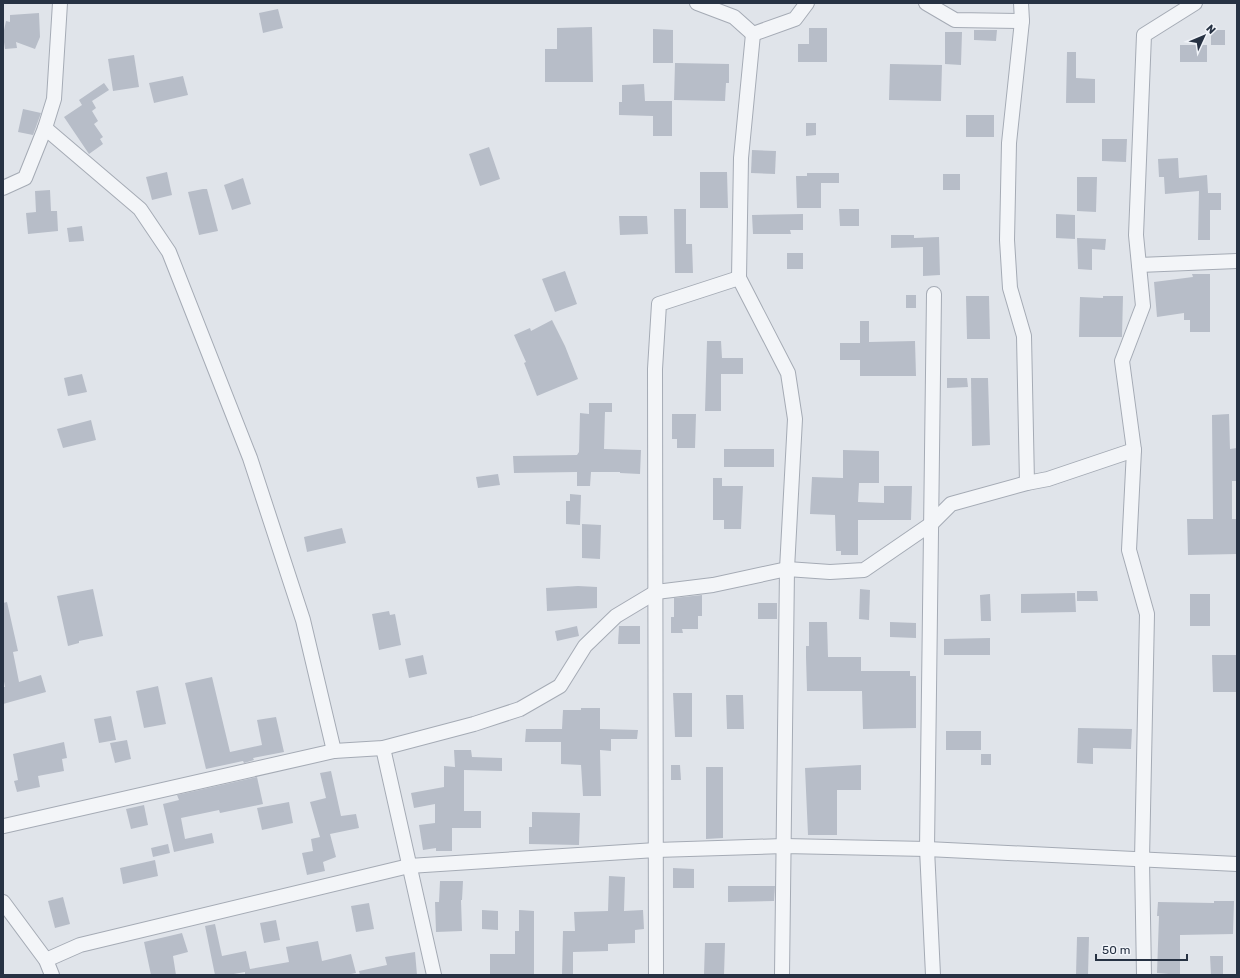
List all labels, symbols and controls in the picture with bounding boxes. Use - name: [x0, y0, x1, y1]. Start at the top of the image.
- north arrow: [1184, 16, 1224, 56]
- text: N: [1203, 22, 1218, 37]
- scale bar: [1096, 936, 1187, 962]
- text: 50 m: [1102, 943, 1130, 957]

